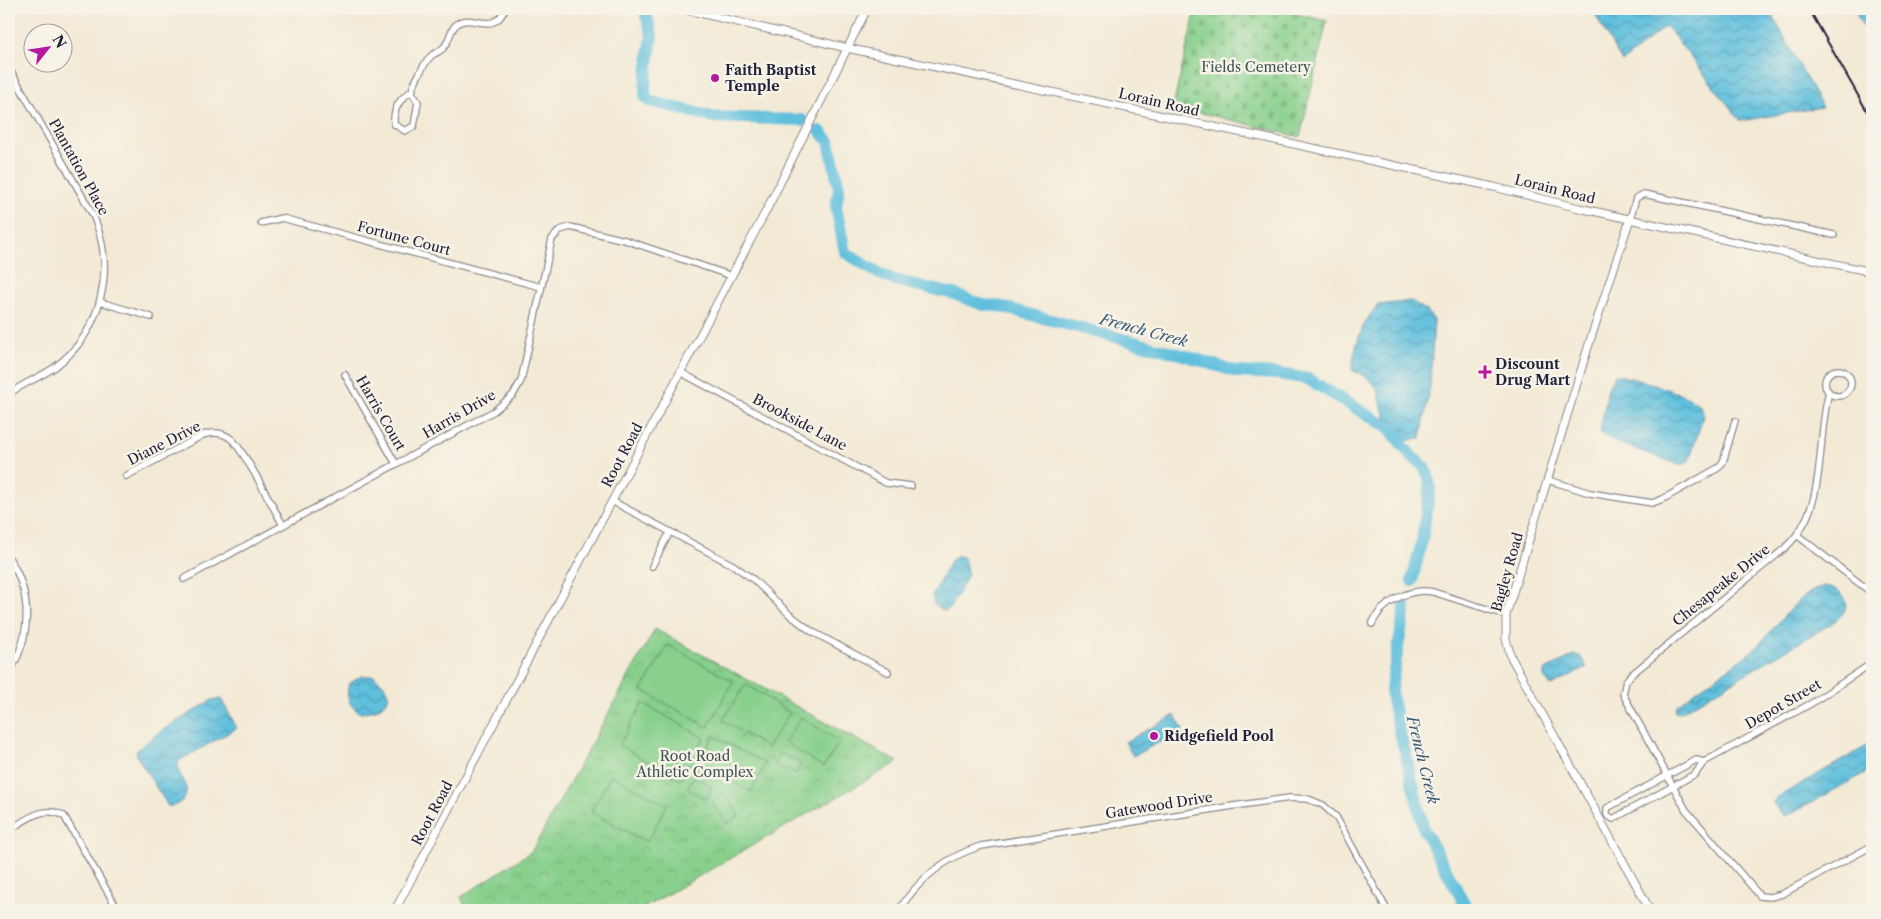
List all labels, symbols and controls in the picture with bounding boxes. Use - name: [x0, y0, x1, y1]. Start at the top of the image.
- north arrow: [22, 22, 72, 72]
- text: N: [48, 32, 70, 51]
- park label: Fields Cemetery: [1201, 58, 1311, 76]
- place label: Faith Baptist Temple: [725, 61, 817, 95]
- marker: Faith Baptist Temple: [709, 72, 721, 84]
- street label: Lorain Road: [1117, 84, 1202, 120]
- street label: Plantation Place: [45, 115, 113, 219]
- street label: Lorain Road: [1513, 170, 1598, 208]
- street label: Fortune Court: [355, 217, 453, 259]
- water label: French Creek: [1097, 309, 1190, 351]
- place label: Discount Drug Mart: [1495, 355, 1571, 389]
- marker: Discount Drug Mart: [1479, 366, 1491, 378]
- street label: Harris Court: [352, 372, 410, 454]
- street label: Harris Drive: [419, 386, 499, 442]
- street label: Brookside Lane: [750, 390, 850, 455]
- street label: Diane Drive: [124, 417, 204, 469]
- street label: Root Road: [597, 419, 647, 490]
- street label: Bagley Road: [1487, 530, 1527, 614]
- street label: Chesapeake Drive: [1669, 540, 1774, 630]
- street label: Depot Street: [1742, 675, 1824, 733]
- water label: French Creek: [1403, 713, 1443, 806]
- place label: Ridgefield Pool: [1164, 727, 1274, 745]
- marker: Ridgefield Pool: [1148, 730, 1160, 742]
- park label: Root Road Athletic Complex: [636, 747, 754, 781]
- street label: Root Road: [407, 777, 457, 848]
- street label: Gatewood Drive: [1104, 788, 1214, 822]

